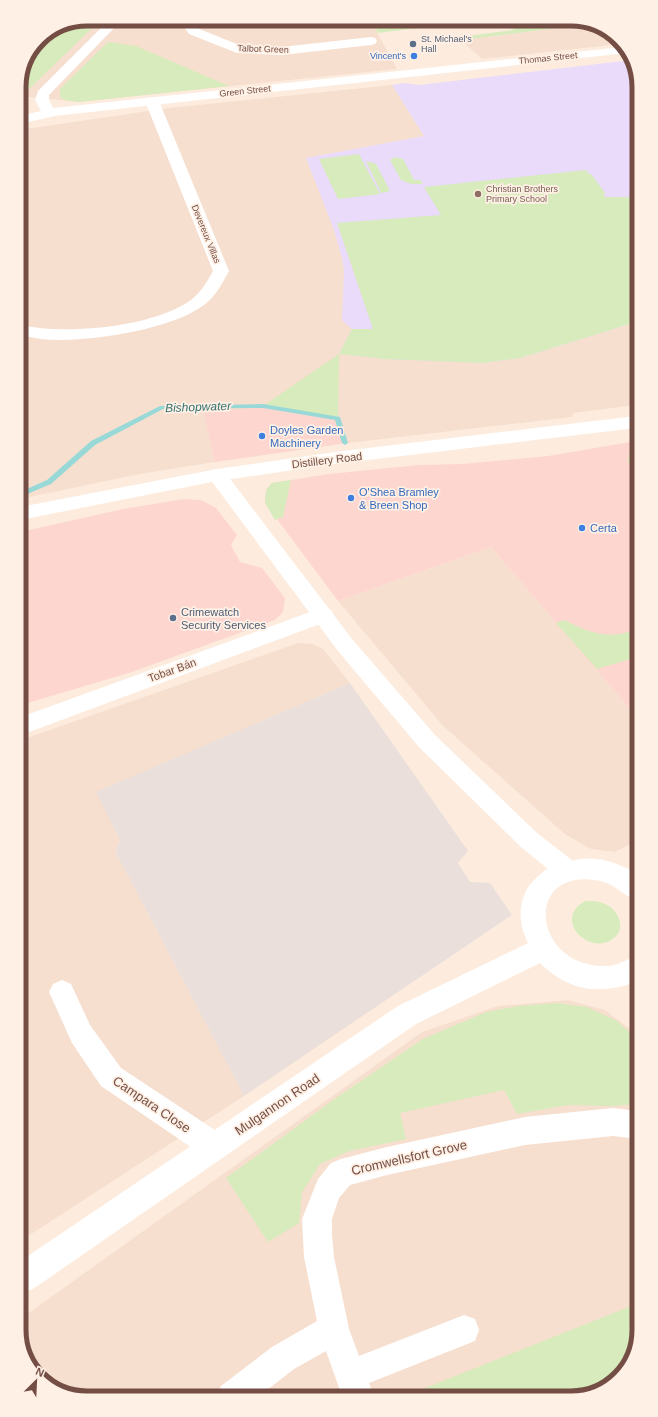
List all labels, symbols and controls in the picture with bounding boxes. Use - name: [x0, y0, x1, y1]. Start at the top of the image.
- place label: St. Michael's Hall: [421, 34, 472, 54]
- marker: St. Michael's Hall: [408, 39, 418, 49]
- street label: Talbot Green: [237, 43, 289, 55]
- street label: Thomas Street: [518, 50, 578, 66]
- place label: Vincent's: [370, 51, 406, 61]
- marker: Vincent's: [409, 51, 419, 61]
- street label: Green Street: [219, 83, 272, 99]
- place label: Christian Brothers Primary School: [486, 184, 559, 204]
- marker: Christian Brothers Primary School: [473, 189, 483, 199]
- street label: Devereux Villas: [190, 203, 223, 265]
- water label: Bishopwater: [165, 399, 232, 415]
- place label: Doyles Garden Machinery: [270, 424, 343, 449]
- marker: Doyles Garden Machinery: [257, 431, 267, 441]
- street label: Distillery Road: [291, 450, 363, 470]
- place label: O'Shea Bramley & Breen Shop: [359, 486, 439, 511]
- marker: O'Shea Bramley & Breen Shop: [346, 493, 356, 503]
- place label: Certa: [590, 522, 618, 534]
- marker: Certa: [577, 523, 587, 533]
- place label: Crimewatch Security Services: [181, 606, 266, 631]
- marker: Crimewatch Security Services: [168, 613, 178, 623]
- street label: Tobar Bán: [146, 656, 198, 684]
- street label: Mulgannon Road: [232, 1071, 323, 1138]
- street label: Campara Close: [110, 1073, 193, 1136]
- street label: Cromwellsfort Grove: [350, 1137, 469, 1178]
- north arrow: [16, 1361, 56, 1401]
- text: N: [34, 1365, 46, 1379]

